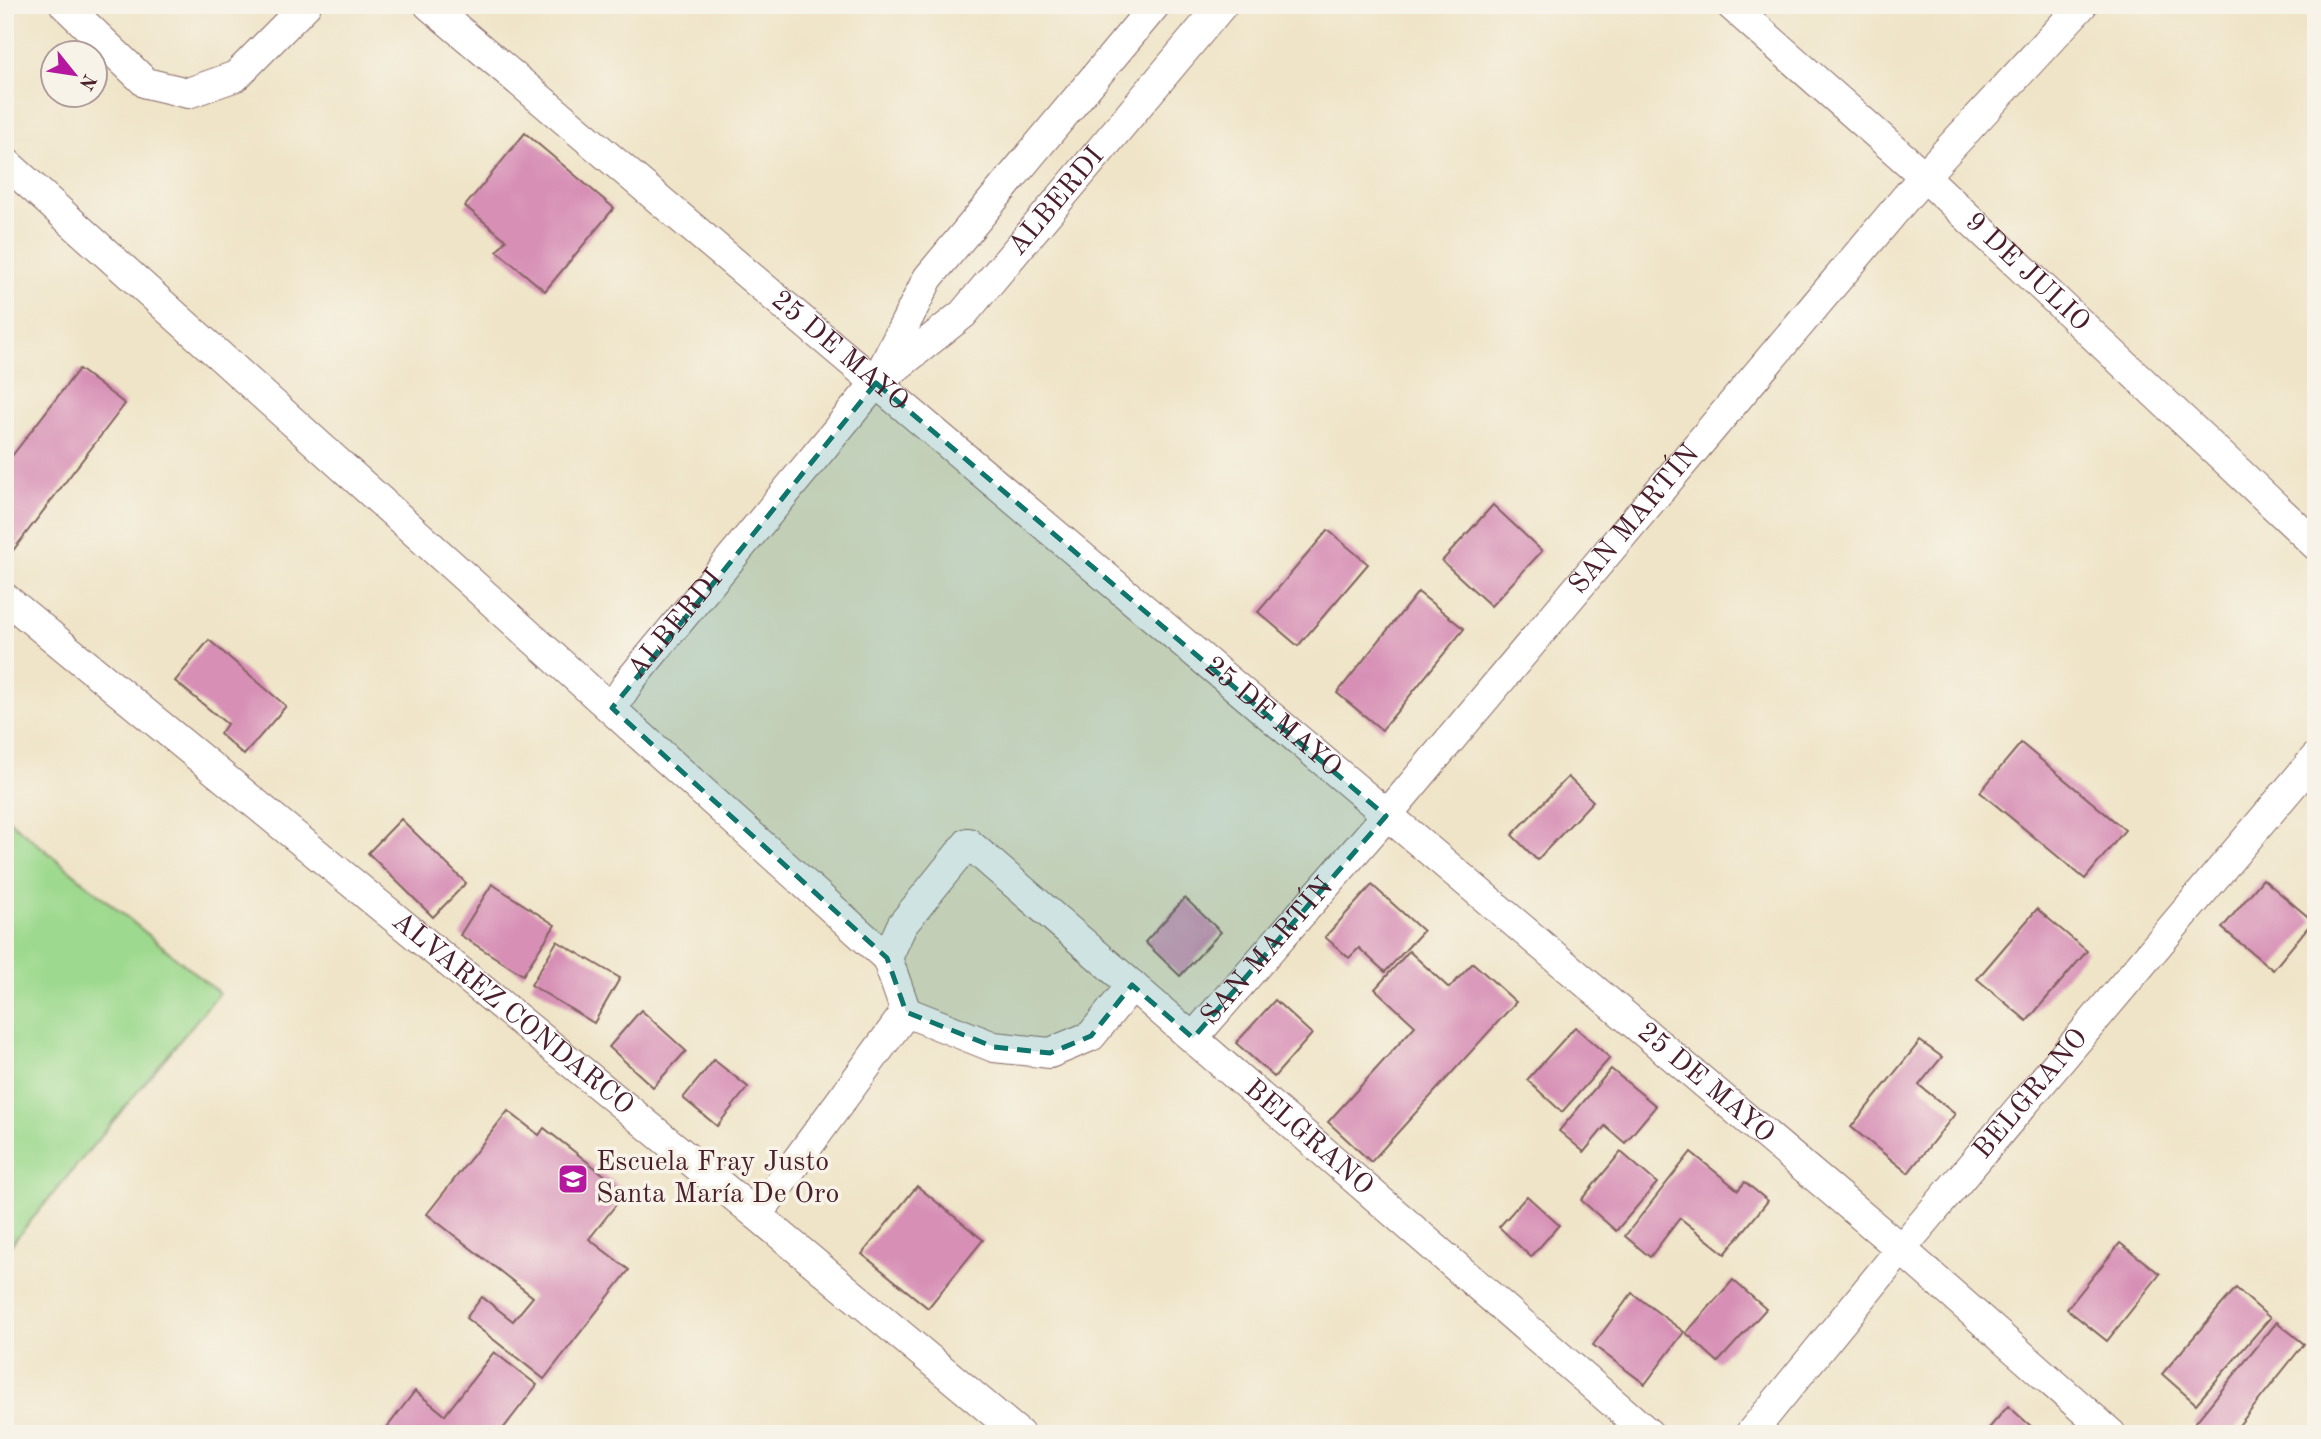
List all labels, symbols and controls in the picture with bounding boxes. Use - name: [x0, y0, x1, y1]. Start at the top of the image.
- north arrow: [38, 38, 108, 108]
- text: N: [74, 70, 98, 93]
- street label: ALBERDI: [1004, 143, 1110, 262]
- street label: 9 DE JULIO: [1959, 208, 2094, 338]
- street label: 25 DE MAYO: [765, 286, 913, 417]
- street label: SAN MARTÍN: [1565, 440, 1705, 600]
- street label: ALBERDI: [623, 565, 729, 685]
- street label: 25 DE MAYO: [1198, 652, 1346, 783]
- street label: SAN MARTÍN: [1197, 873, 1339, 1031]
- street label: ALVAREZ CONDARCO: [386, 907, 638, 1121]
- street label: 25 DE MAYO: [1631, 1018, 1779, 1149]
- street label: BELGRANO: [1969, 1024, 2094, 1165]
- street label: BELGRANO: [1239, 1075, 1378, 1201]
- place label: Escuela Fray Justo Santa María De Oro: [596, 1149, 839, 1209]
- school or university icon: Escuela Fray Justo Santa María De Oro: [556, 1162, 590, 1196]

